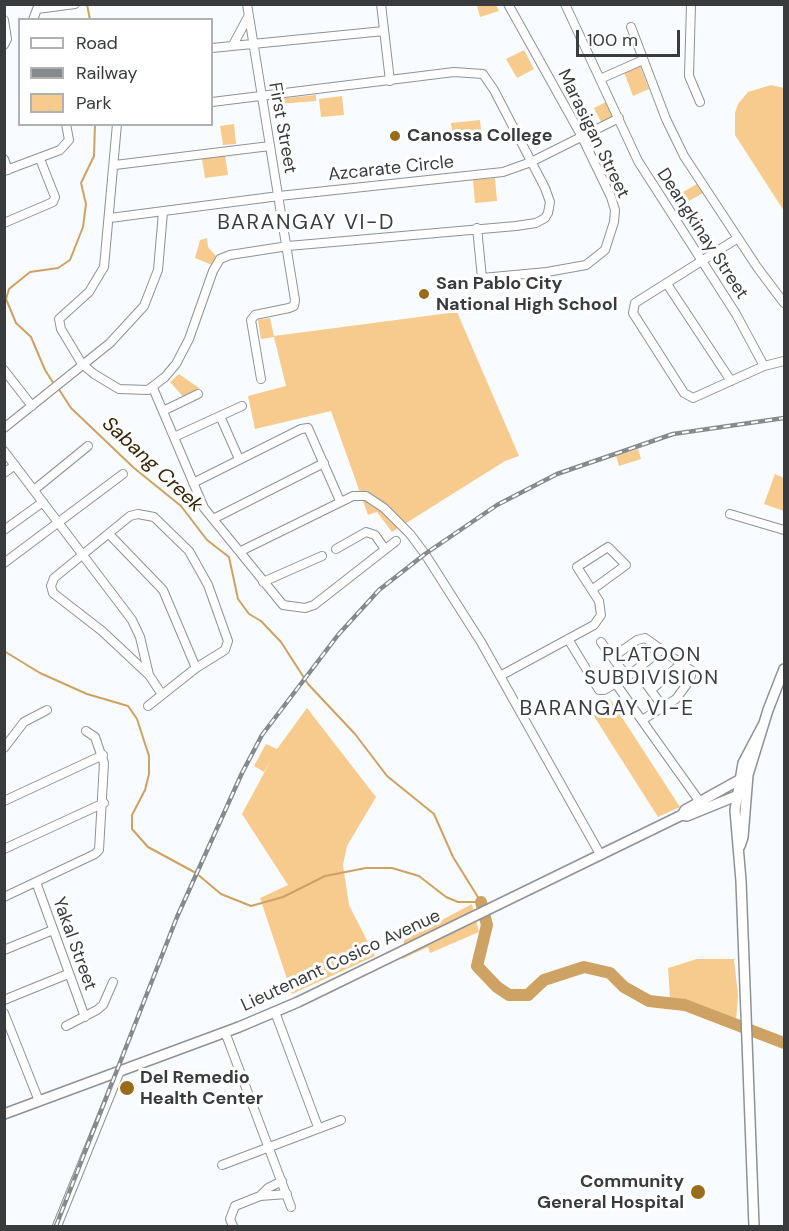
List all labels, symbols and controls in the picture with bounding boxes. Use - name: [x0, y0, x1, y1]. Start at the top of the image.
- legend: [18, 18, 213, 126]
- scale bar: [579, 18, 682, 56]
- text: 100 m: [587, 28, 638, 52]
- text: Road: [76, 31, 118, 55]
- text: Railway: [76, 61, 138, 85]
- street label: Marasigan Street: [552, 66, 634, 202]
- street label: First Street: [263, 81, 301, 175]
- text: Park: [76, 91, 112, 115]
- place label: Canossa College: [407, 125, 553, 147]
- marker: Canossa College: [388, 129, 402, 143]
- street label: Azcarate Circle: [327, 152, 455, 186]
- street label: Deangkinay Street: [652, 164, 752, 304]
- district label: BARANGAY VI-D: [217, 210, 395, 236]
- place label: San Pablo City National High School: [436, 273, 618, 316]
- marker: San Pablo City National High School: [417, 287, 431, 301]
- water label: Sabang Creek: [97, 412, 207, 518]
- district label: PLATOON SUBDIVISION: [584, 644, 720, 691]
- district label: BARANGAY VI-E: [519, 696, 695, 722]
- street label: Yakal Street: [47, 894, 101, 994]
- street label: Lieutenant Cosico Avenue: [238, 905, 444, 1017]
- place label: Del Remedio Health Center: [140, 1067, 263, 1110]
- marker: Del Remedio Health Center: [118, 1079, 136, 1097]
- place label: Community General Hospital: [537, 1171, 684, 1214]
- marker: Community General Hospital: [689, 1183, 707, 1201]

